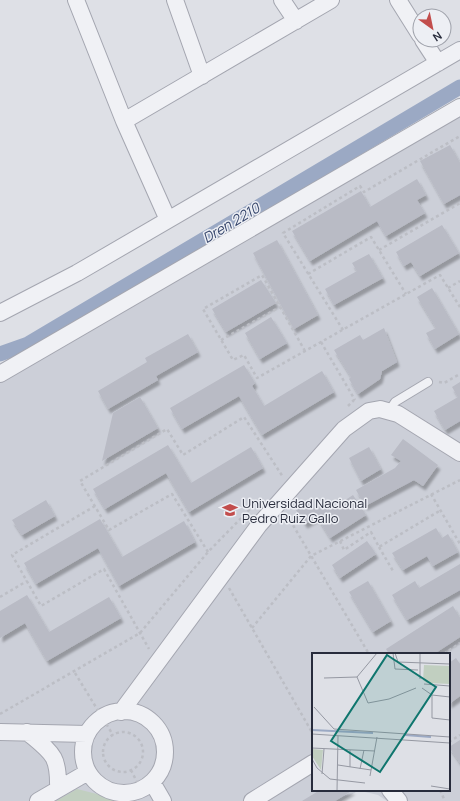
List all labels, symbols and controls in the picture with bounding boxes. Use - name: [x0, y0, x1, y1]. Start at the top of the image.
- north arrow: [412, 8, 452, 48]
- text: N: [430, 28, 445, 45]
- water label: Dren 2210: [199, 197, 264, 247]
- place label: Universidad Nacional Pedro Ruiz Gallo: [242, 494, 367, 527]
- school or university icon: Universidad Nacional Pedro Ruiz Gallo: [221, 501, 239, 519]
- inset map: [312, 653, 450, 791]

